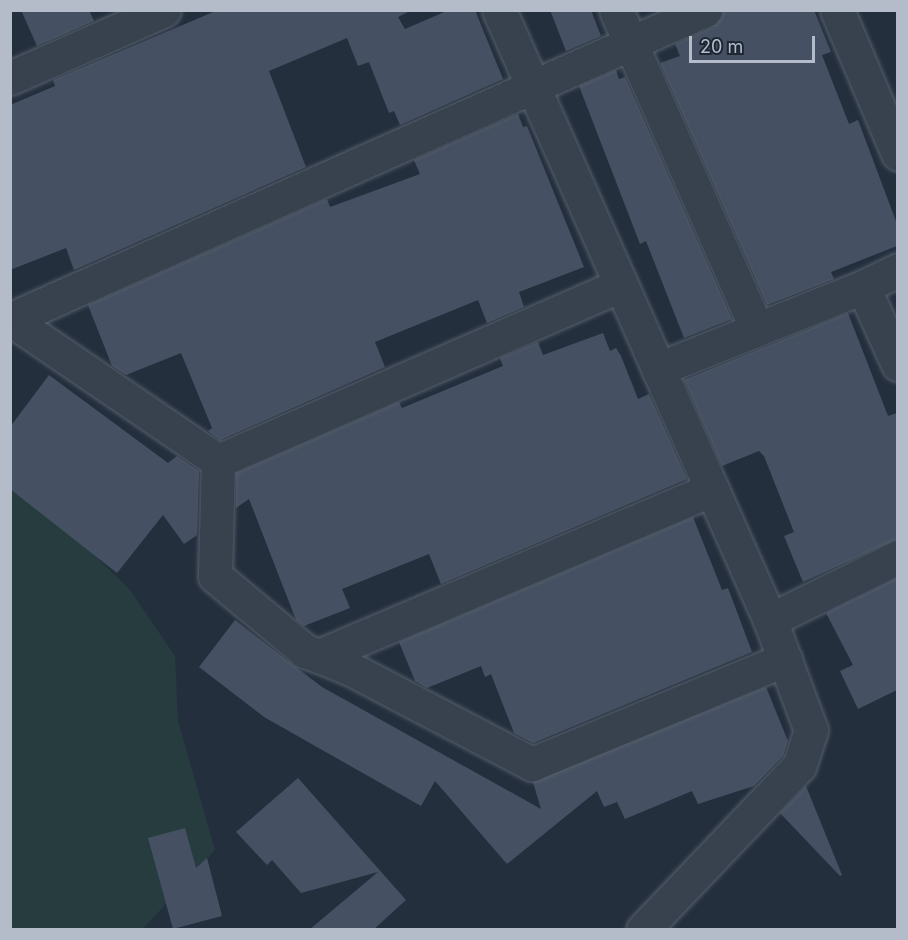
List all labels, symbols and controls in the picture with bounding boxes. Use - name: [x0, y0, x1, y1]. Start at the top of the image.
- scale bar: [692, 24, 818, 62]
- text: 20 m: [700, 36, 743, 57]

